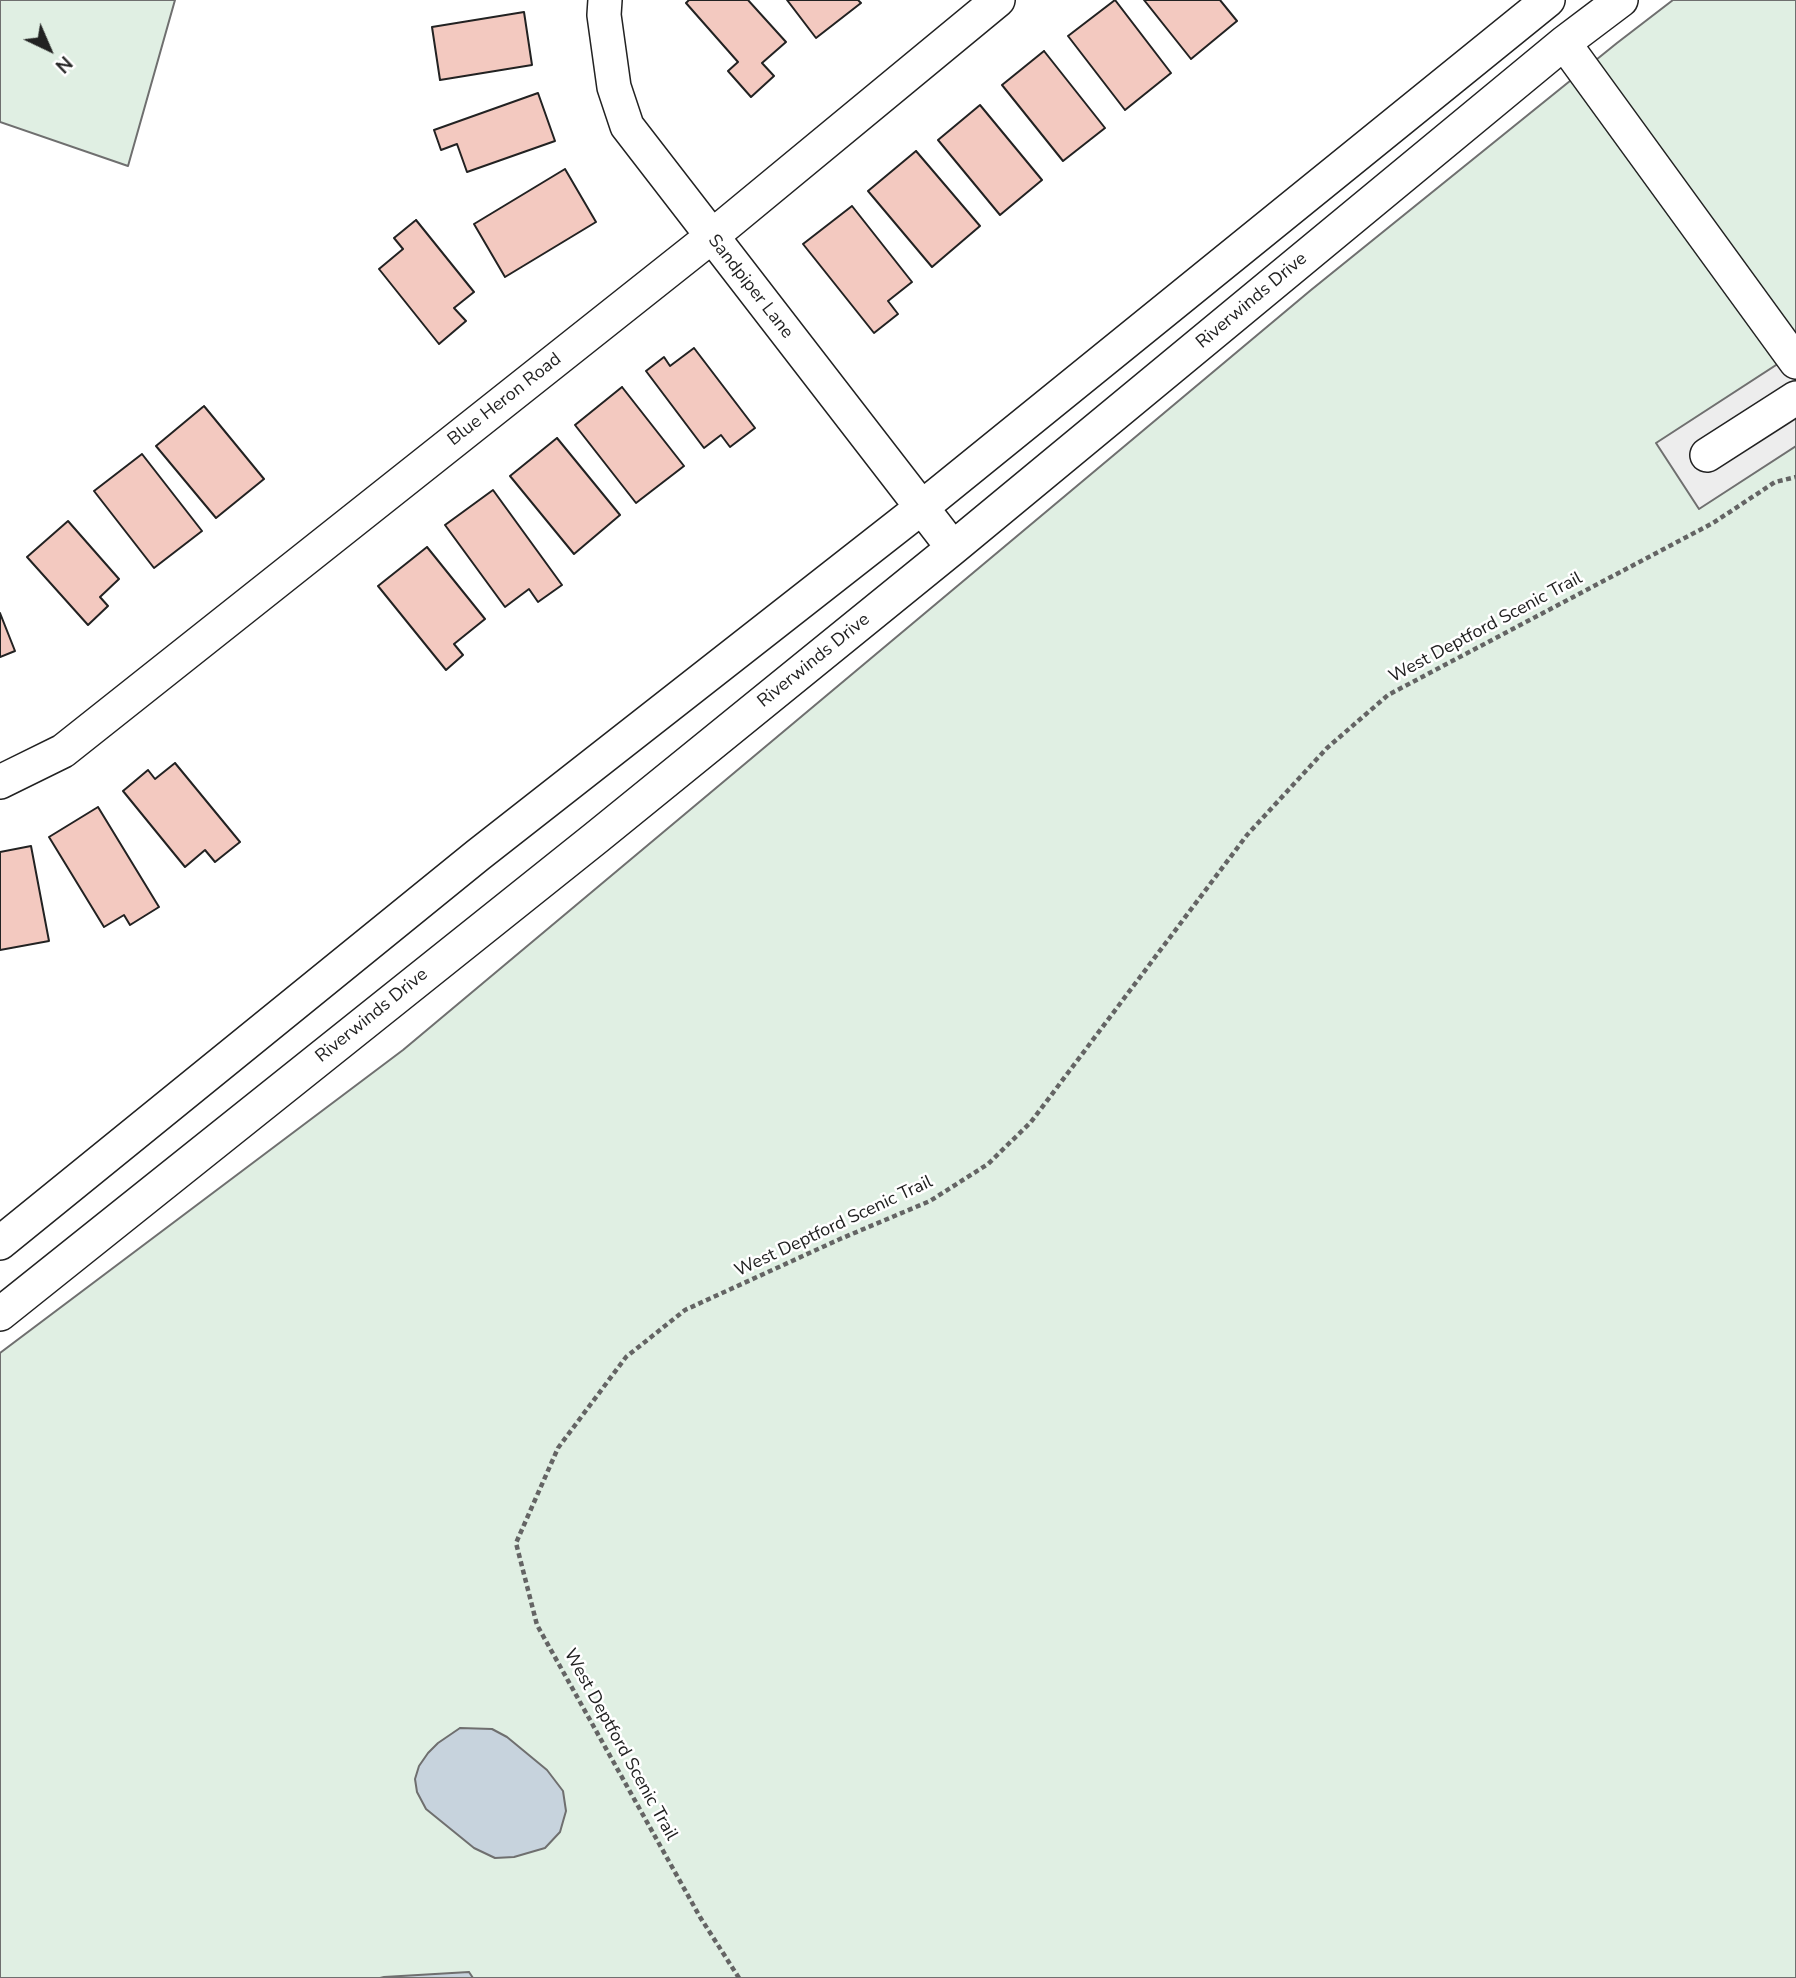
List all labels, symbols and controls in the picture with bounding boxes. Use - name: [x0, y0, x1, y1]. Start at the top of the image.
- north arrow: [14, 14, 84, 84]
- text: N: [49, 50, 78, 78]
- street label: Sandpiper Lane: [703, 231, 797, 343]
- street label: Riverwinds Drive: [1192, 248, 1312, 354]
- street label: Blue Heron Road: [444, 349, 566, 451]
- street label: West Deptford Scenic Trail: [1386, 568, 1586, 688]
- street label: Riverwinds Drive: [754, 609, 874, 713]
- street label: Riverwinds Drive: [312, 964, 432, 1068]
- street label: West Deptford Scenic Trail: [732, 1172, 936, 1282]
- street label: West Deptford Scenic Trail: [558, 1645, 682, 1845]

